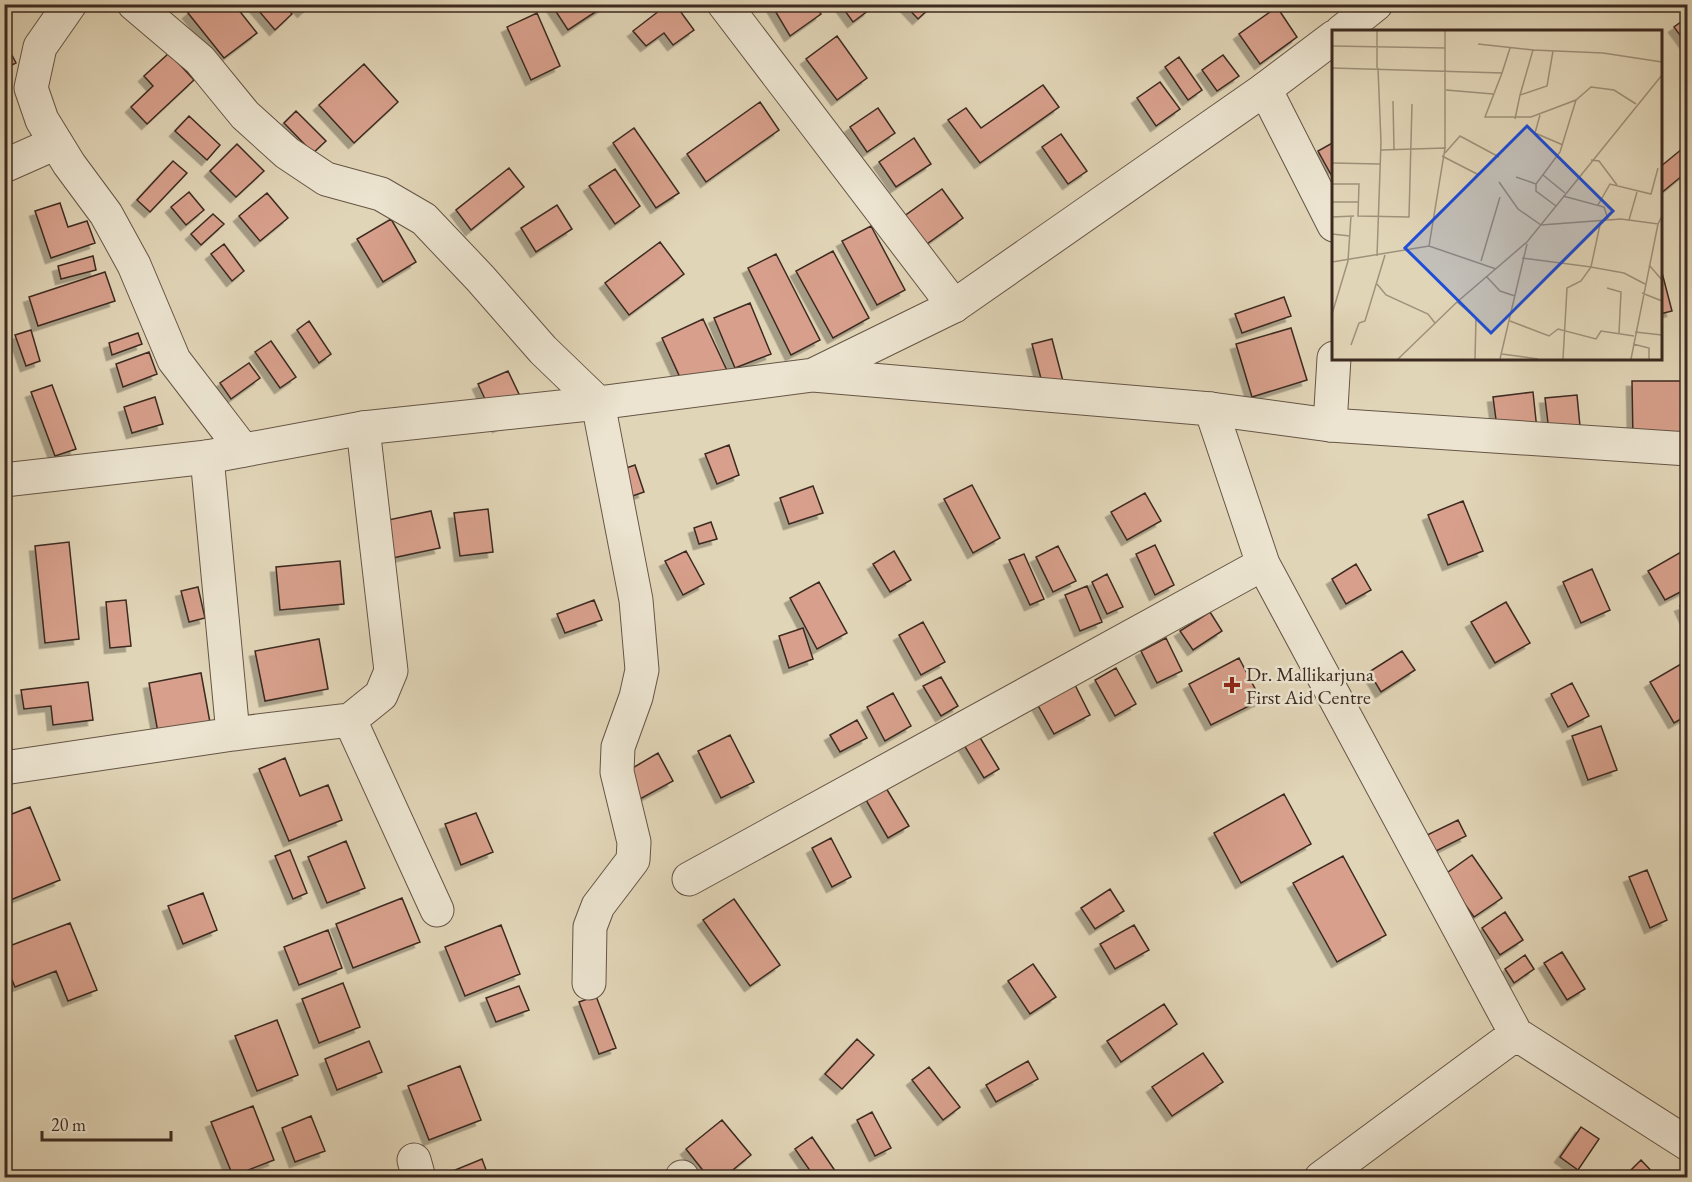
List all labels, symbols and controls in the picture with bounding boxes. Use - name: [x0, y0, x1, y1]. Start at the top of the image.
- inset map: [1332, 30, 1662, 360]
- place label: Dr. Mallikarjuna First Aid Centre: [1246, 661, 1374, 710]
- marker: Dr. Mallikarjuna First Aid Centre: [1223, 676, 1241, 694]
- scale bar: [42, 1104, 171, 1142]
- text: 20 m: [51, 1113, 86, 1136]

